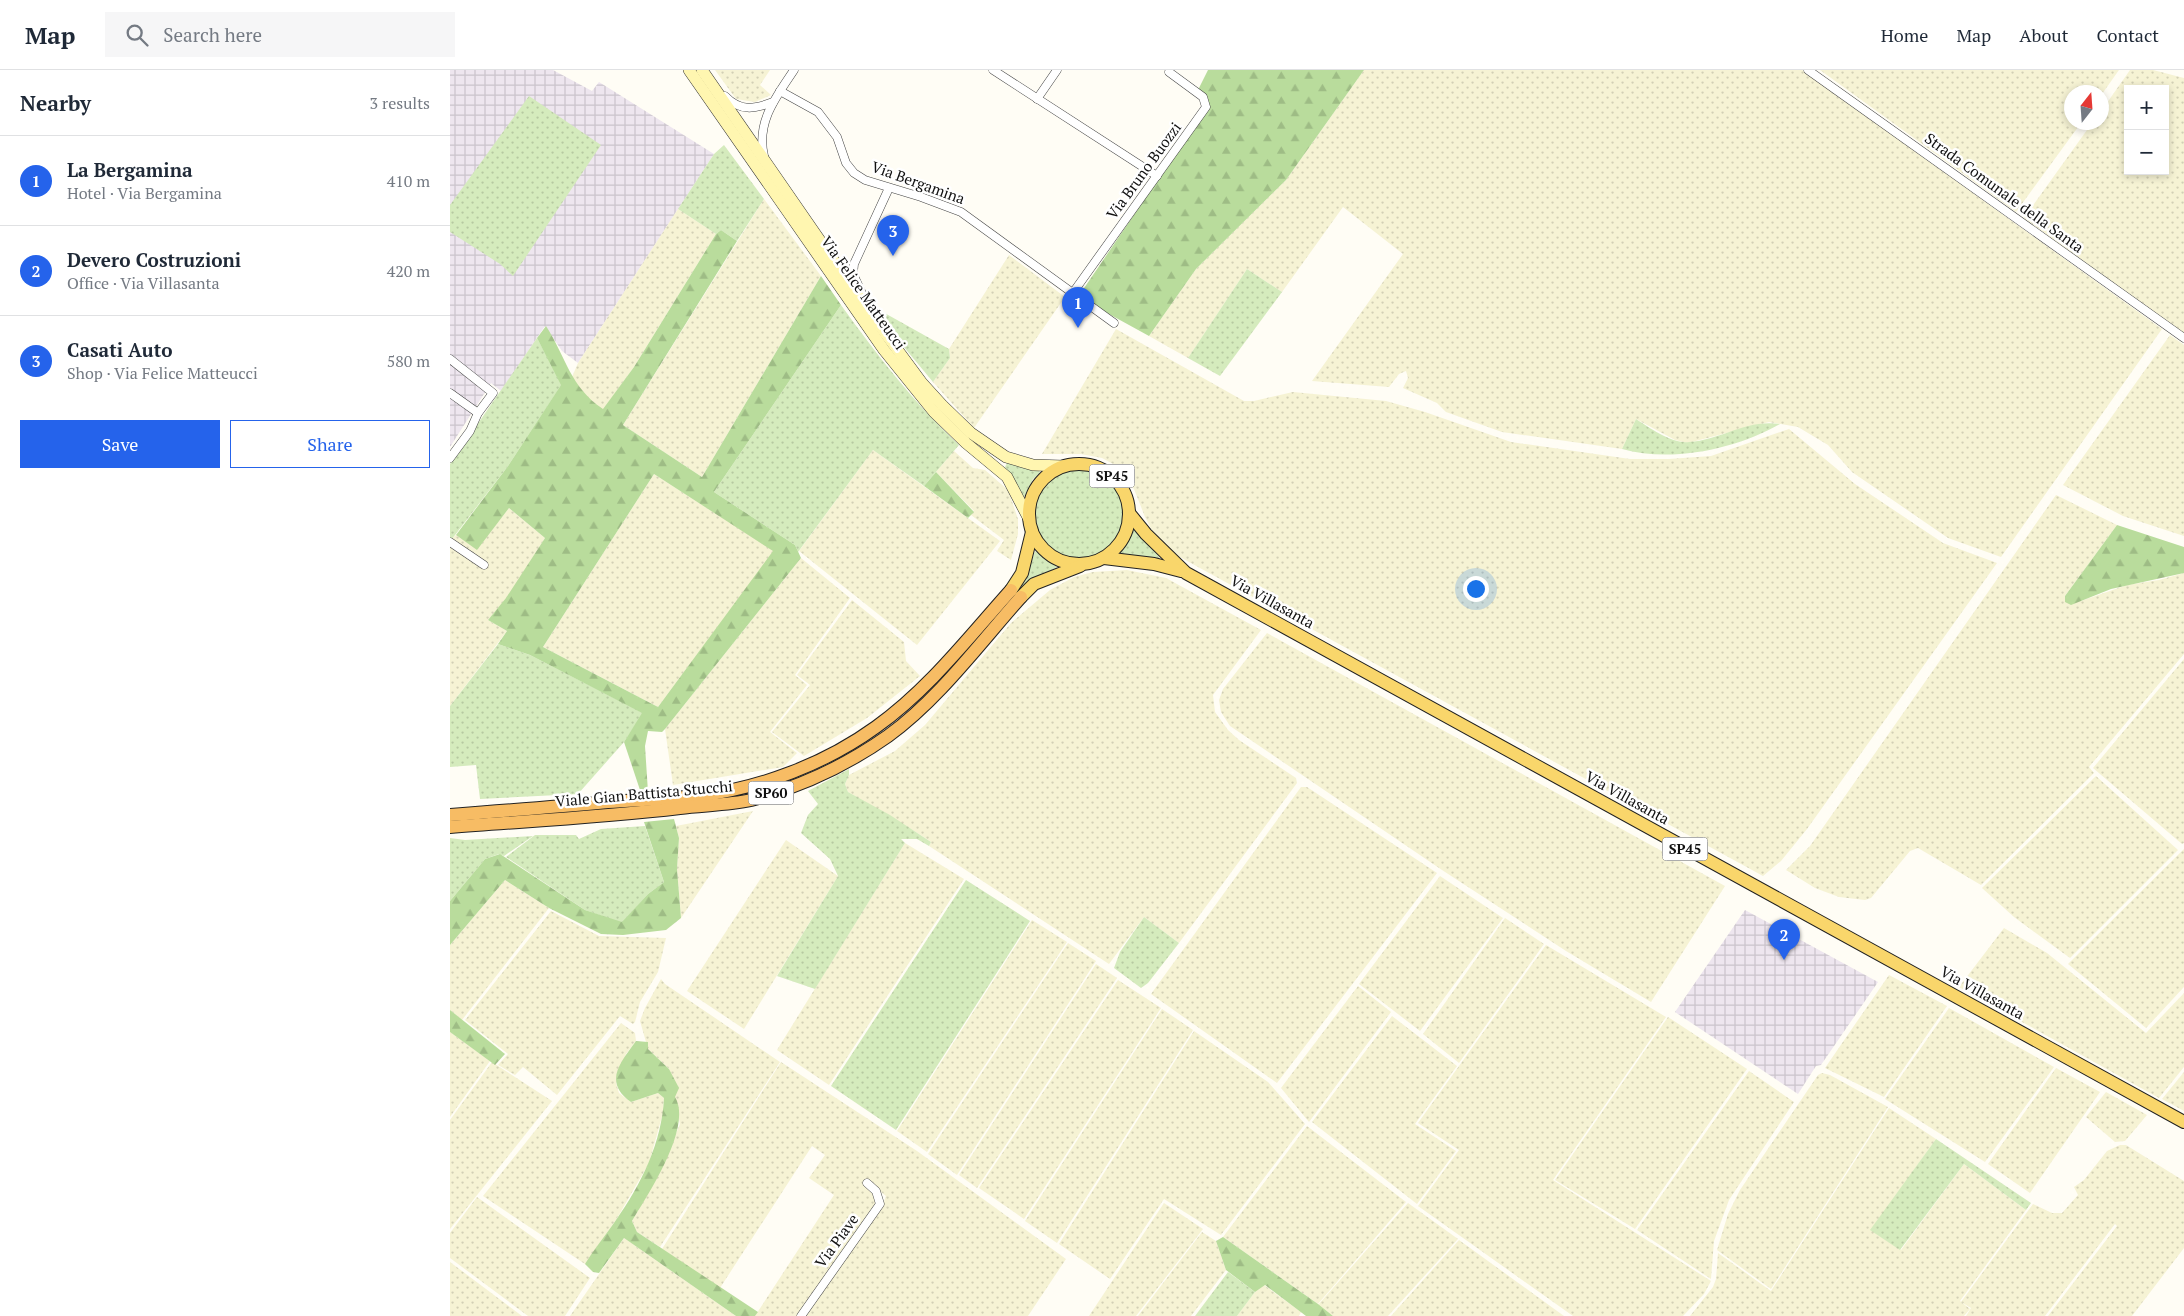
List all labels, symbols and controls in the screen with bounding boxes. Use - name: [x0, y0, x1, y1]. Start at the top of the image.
- search box: [105, 12, 455, 57]
- text: Map: [25, 19, 75, 51]
- icon: search: [123, 21, 151, 49]
- text: Search here: [163, 22, 262, 47]
- text: Home: [1881, 23, 1928, 47]
- text: Map: [1956, 23, 1991, 47]
- text: About: [2019, 23, 2068, 47]
- text: Contact: [2096, 23, 2159, 47]
- north arrow: [2064, 85, 2109, 130]
- map controls: [2124, 85, 2169, 175]
- button: +: [2124, 85, 2169, 130]
- text: Nearby: [20, 89, 91, 117]
- text: 3 results: [370, 92, 430, 114]
- street label: Via Bruno Buozzi: [1101, 118, 1185, 223]
- street label: Strada Comunale della Santa: [1921, 128, 2088, 257]
- button: −: [2124, 130, 2169, 175]
- street label: Via Bergamina: [869, 156, 968, 208]
- text: La Bergamina: [67, 157, 193, 182]
- text: 1: [31, 170, 41, 192]
- text: 410 m: [387, 170, 430, 192]
- text: Hotel · Via Bergamina: [67, 182, 222, 204]
- pin: 3: [877, 215, 909, 256]
- street label: Via Felice Matteucci: [817, 232, 911, 353]
- text: Devero Costruzioni: [67, 247, 241, 272]
- text: 2: [31, 260, 41, 282]
- text: 420 m: [387, 260, 430, 282]
- text: Office · Via Villasanta: [67, 272, 220, 294]
- pin: 1: [1062, 287, 1094, 328]
- text: Casati Auto: [67, 337, 173, 362]
- text: 3: [31, 350, 41, 372]
- text: 580 m: [387, 350, 430, 372]
- text: Shop · Via Felice Matteucci: [67, 362, 258, 384]
- button: Save: [20, 420, 220, 468]
- button: Share: [230, 420, 430, 468]
- road number: SP45: [1090, 464, 1134, 488]
- street label: Via Villasanta: [1227, 570, 1318, 633]
- your location: [1463, 576, 1489, 602]
- street label: Via Villasanta: [1582, 766, 1673, 829]
- street label: Viale Gian Battista Stucchi: [554, 775, 733, 811]
- road number: SP60: [748, 781, 794, 804]
- road number: SP45: [1662, 838, 1708, 861]
- pin: 2: [1768, 919, 1800, 960]
- street label: Via Villasanta: [1937, 961, 2028, 1024]
- street label: Via Piave: [810, 1209, 862, 1271]

